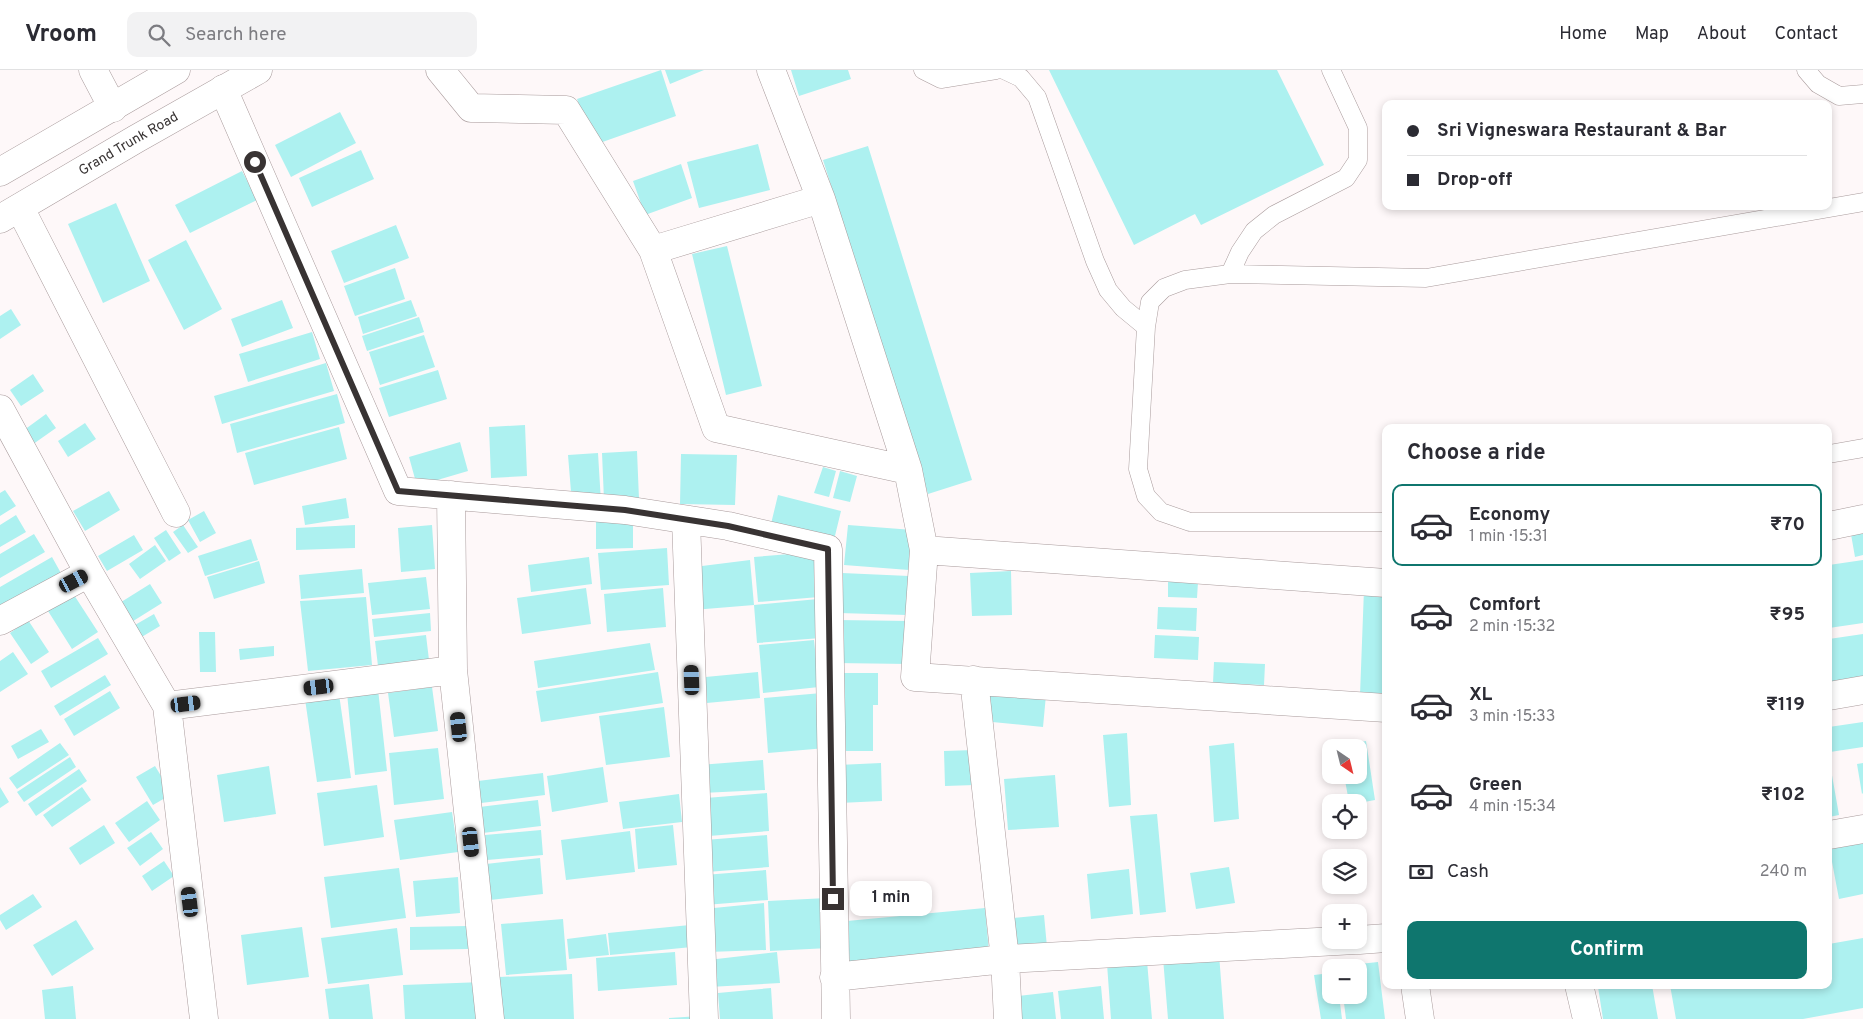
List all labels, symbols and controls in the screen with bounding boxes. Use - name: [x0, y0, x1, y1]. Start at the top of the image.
- search box: [127, 12, 477, 57]
- text: Vroom: [25, 20, 97, 50]
- icon: search: [145, 21, 173, 49]
- text: Search here: [185, 23, 287, 47]
- text: Home: [1559, 23, 1607, 46]
- text: Map: [1635, 23, 1669, 46]
- text: About: [1697, 23, 1746, 46]
- text: Contact: [1774, 23, 1838, 46]
- street label: Grand Trunk Road: [76, 108, 181, 179]
- text: Sri Vigneswara Restaurant & Bar: [1437, 119, 1727, 143]
- route start: [244, 151, 266, 173]
- text: Drop-off: [1437, 168, 1512, 192]
- text: Choose a ride: [1407, 440, 1545, 467]
- icon: car: [1409, 503, 1454, 548]
- text: Economy: [1469, 503, 1550, 527]
- text: ₹70: [1770, 513, 1805, 537]
- text: 1 min · 15:31: [1469, 527, 1548, 547]
- car: [57, 567, 90, 595]
- icon: car: [1409, 593, 1454, 638]
- text: Comfort: [1469, 593, 1541, 617]
- text: ₹95: [1769, 603, 1805, 627]
- text: 2 min · 15:32: [1469, 617, 1555, 637]
- car: [683, 665, 700, 695]
- car: [303, 678, 334, 696]
- icon: car: [1409, 683, 1454, 728]
- text: XL: [1469, 683, 1492, 707]
- text: ₹119: [1766, 693, 1805, 717]
- car: [170, 695, 201, 713]
- text: 3 min · 15:33: [1469, 707, 1555, 727]
- car: [449, 711, 468, 743]
- north arrow: [1322, 739, 1368, 784]
- map controls: [1322, 739, 1367, 1004]
- icon: car: [1409, 773, 1454, 818]
- text: Green: [1469, 773, 1522, 797]
- text: ₹102: [1761, 783, 1805, 807]
- button: locate: [1322, 794, 1367, 839]
- text: 4 min · 15:34: [1469, 797, 1556, 817]
- car: [461, 826, 480, 858]
- button: layers: [1322, 849, 1367, 894]
- icon: cash: [1407, 858, 1435, 886]
- text: Cash: [1447, 860, 1489, 884]
- text: 240 m: [1760, 862, 1807, 882]
- callout: 1 min: [850, 882, 933, 916]
- car: [180, 886, 199, 918]
- route end: [822, 888, 844, 910]
- text: 1 min: [872, 888, 910, 908]
- button: +: [1322, 904, 1367, 949]
- button: Confirm: [1407, 921, 1807, 979]
- button: −: [1322, 959, 1367, 1004]

